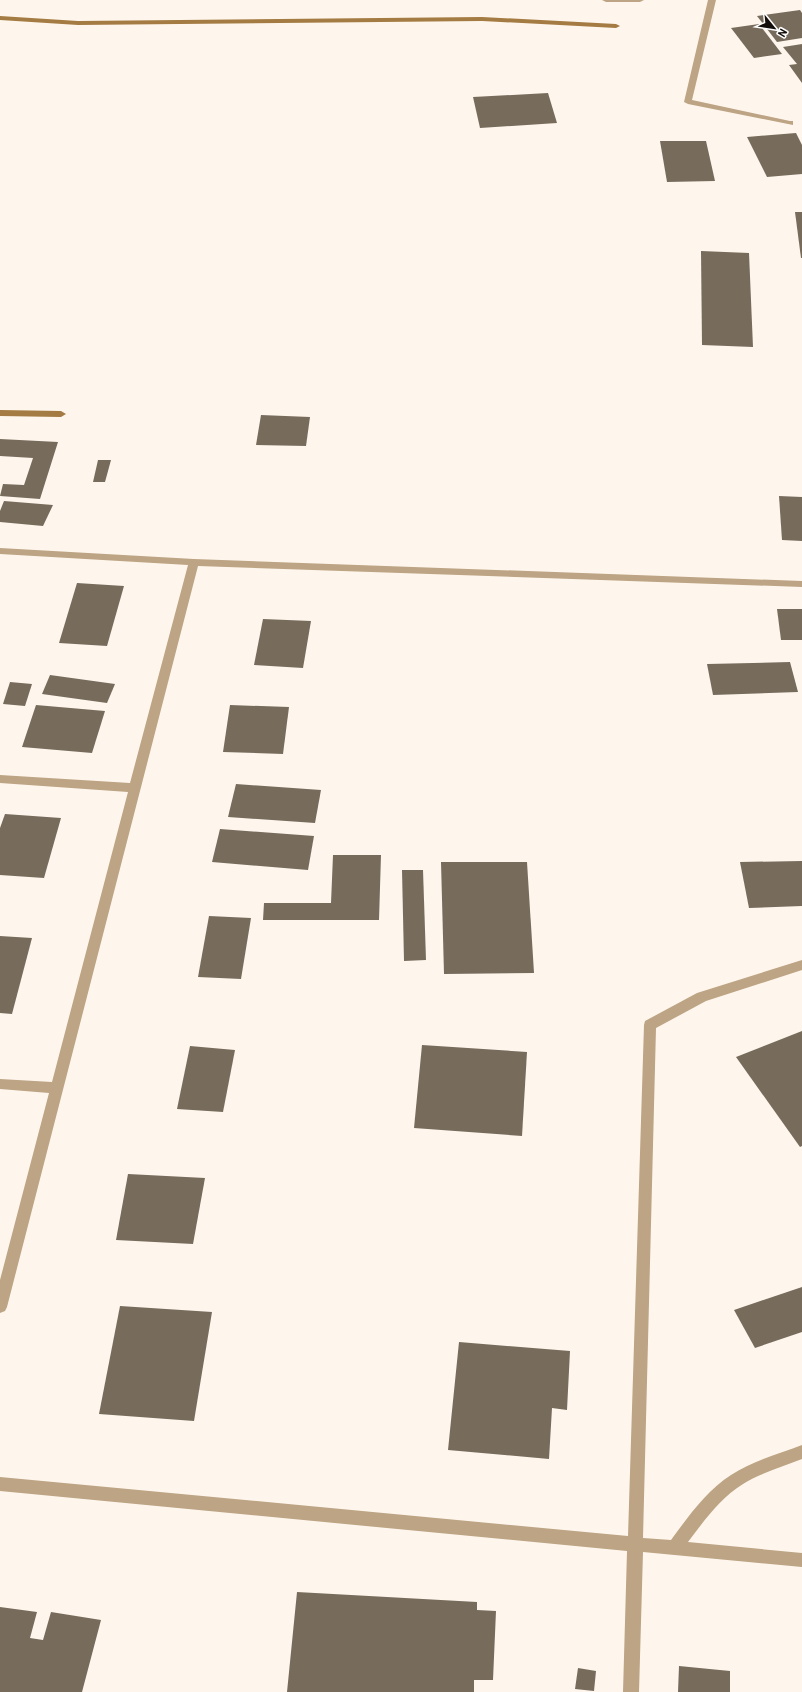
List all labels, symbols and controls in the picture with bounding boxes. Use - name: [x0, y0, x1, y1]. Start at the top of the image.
- north arrow: [754, 8, 794, 48]
- text: N: [776, 27, 791, 40]

